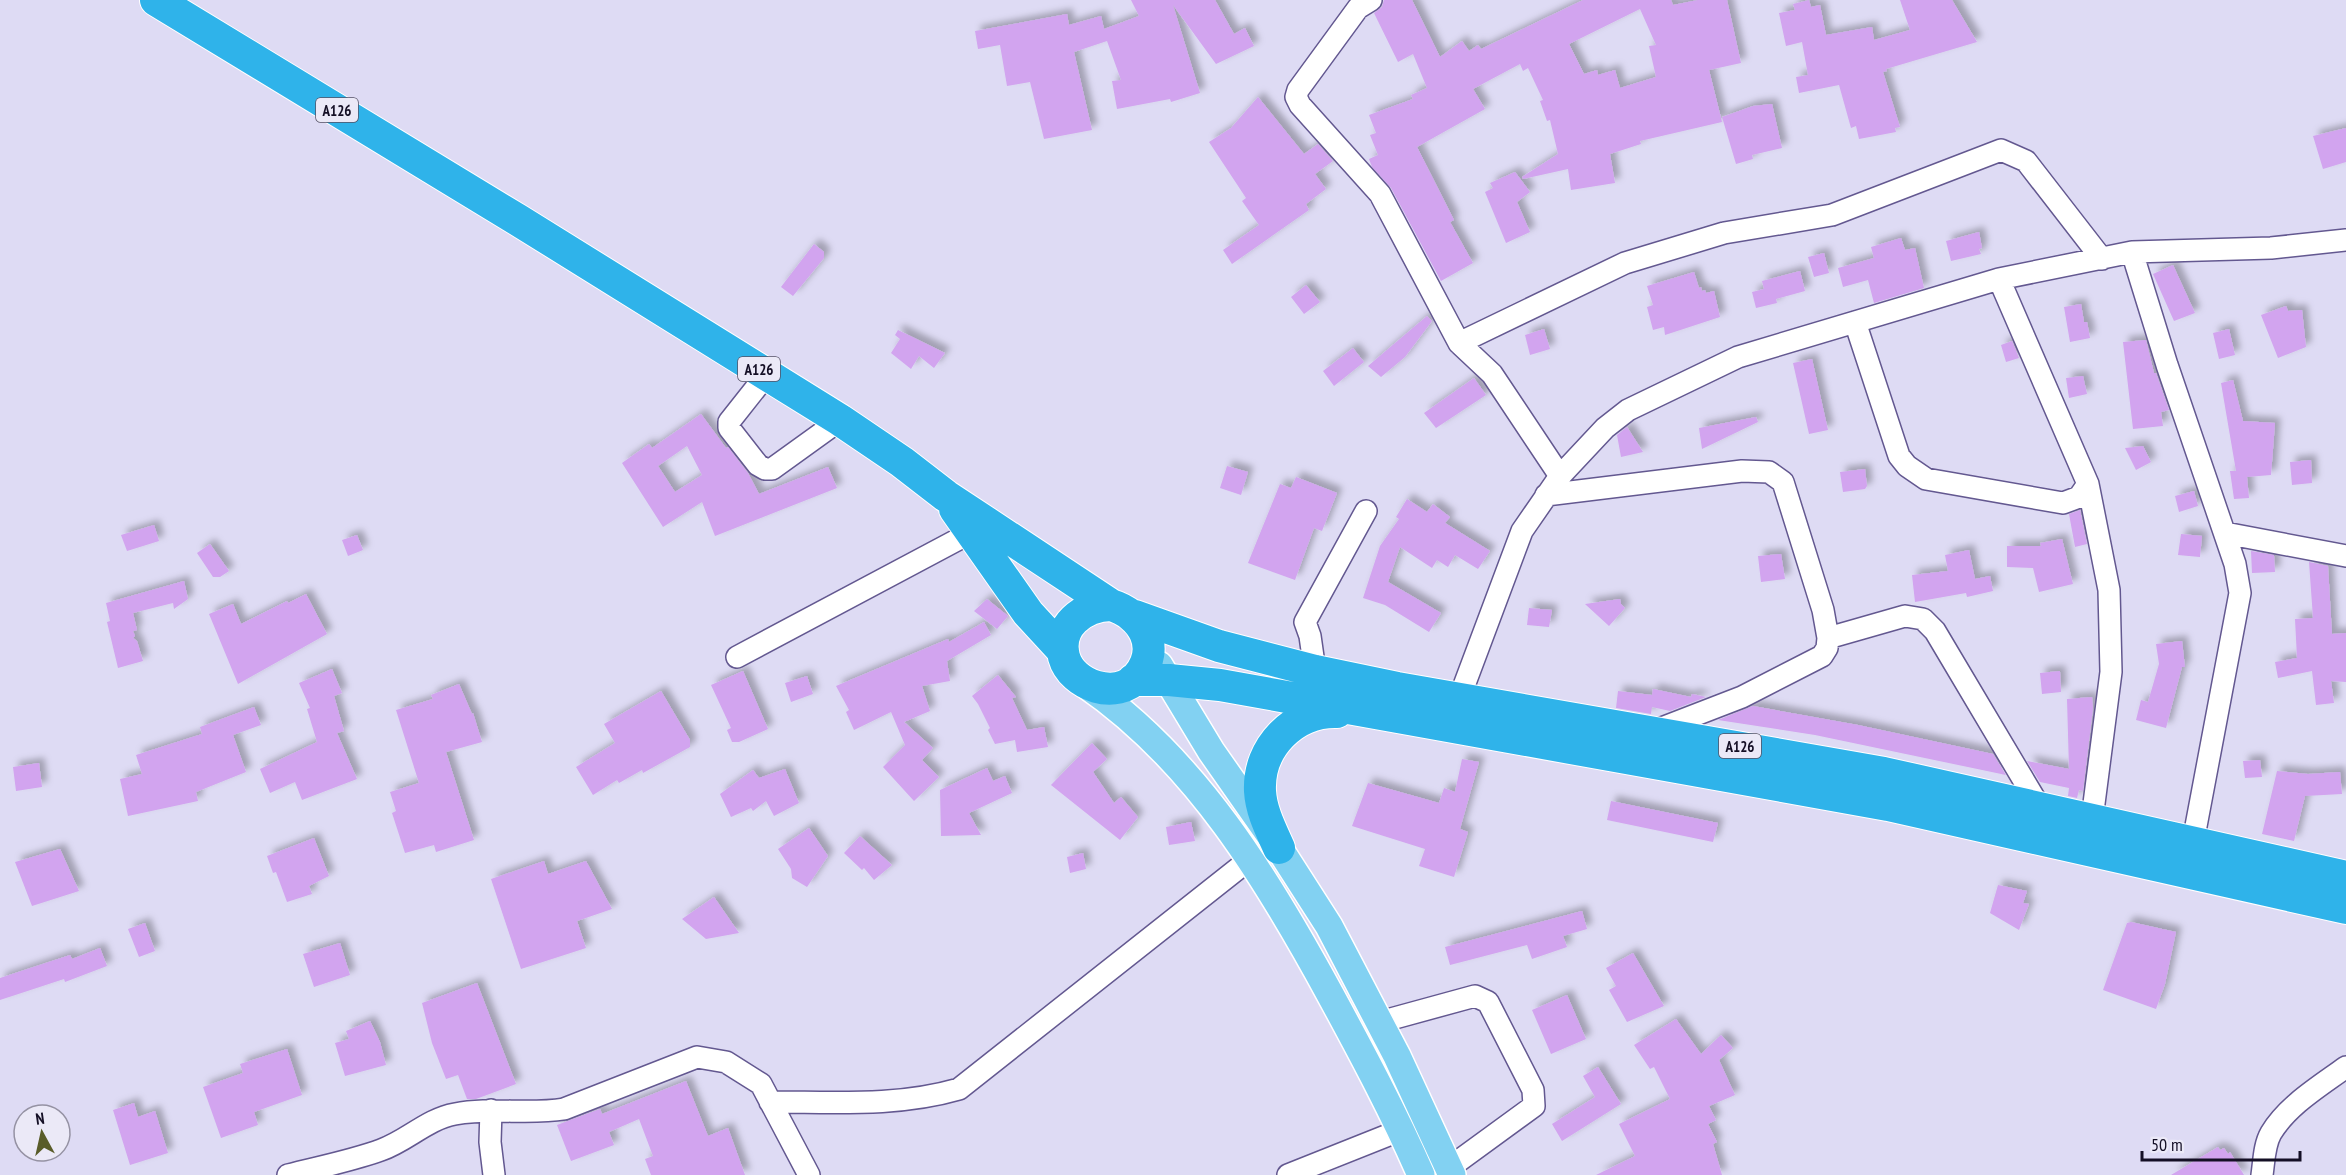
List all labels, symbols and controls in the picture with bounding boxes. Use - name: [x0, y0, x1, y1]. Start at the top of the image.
- road number: A126: [316, 98, 358, 122]
- road number: A126: [738, 357, 780, 381]
- road number: A126: [1719, 734, 1761, 758]
- north arrow: [12, 1103, 72, 1163]
- text: N: [34, 1108, 46, 1129]
- scale bar: [2142, 1124, 2300, 1162]
- text: 50 m: [2151, 1133, 2183, 1156]

